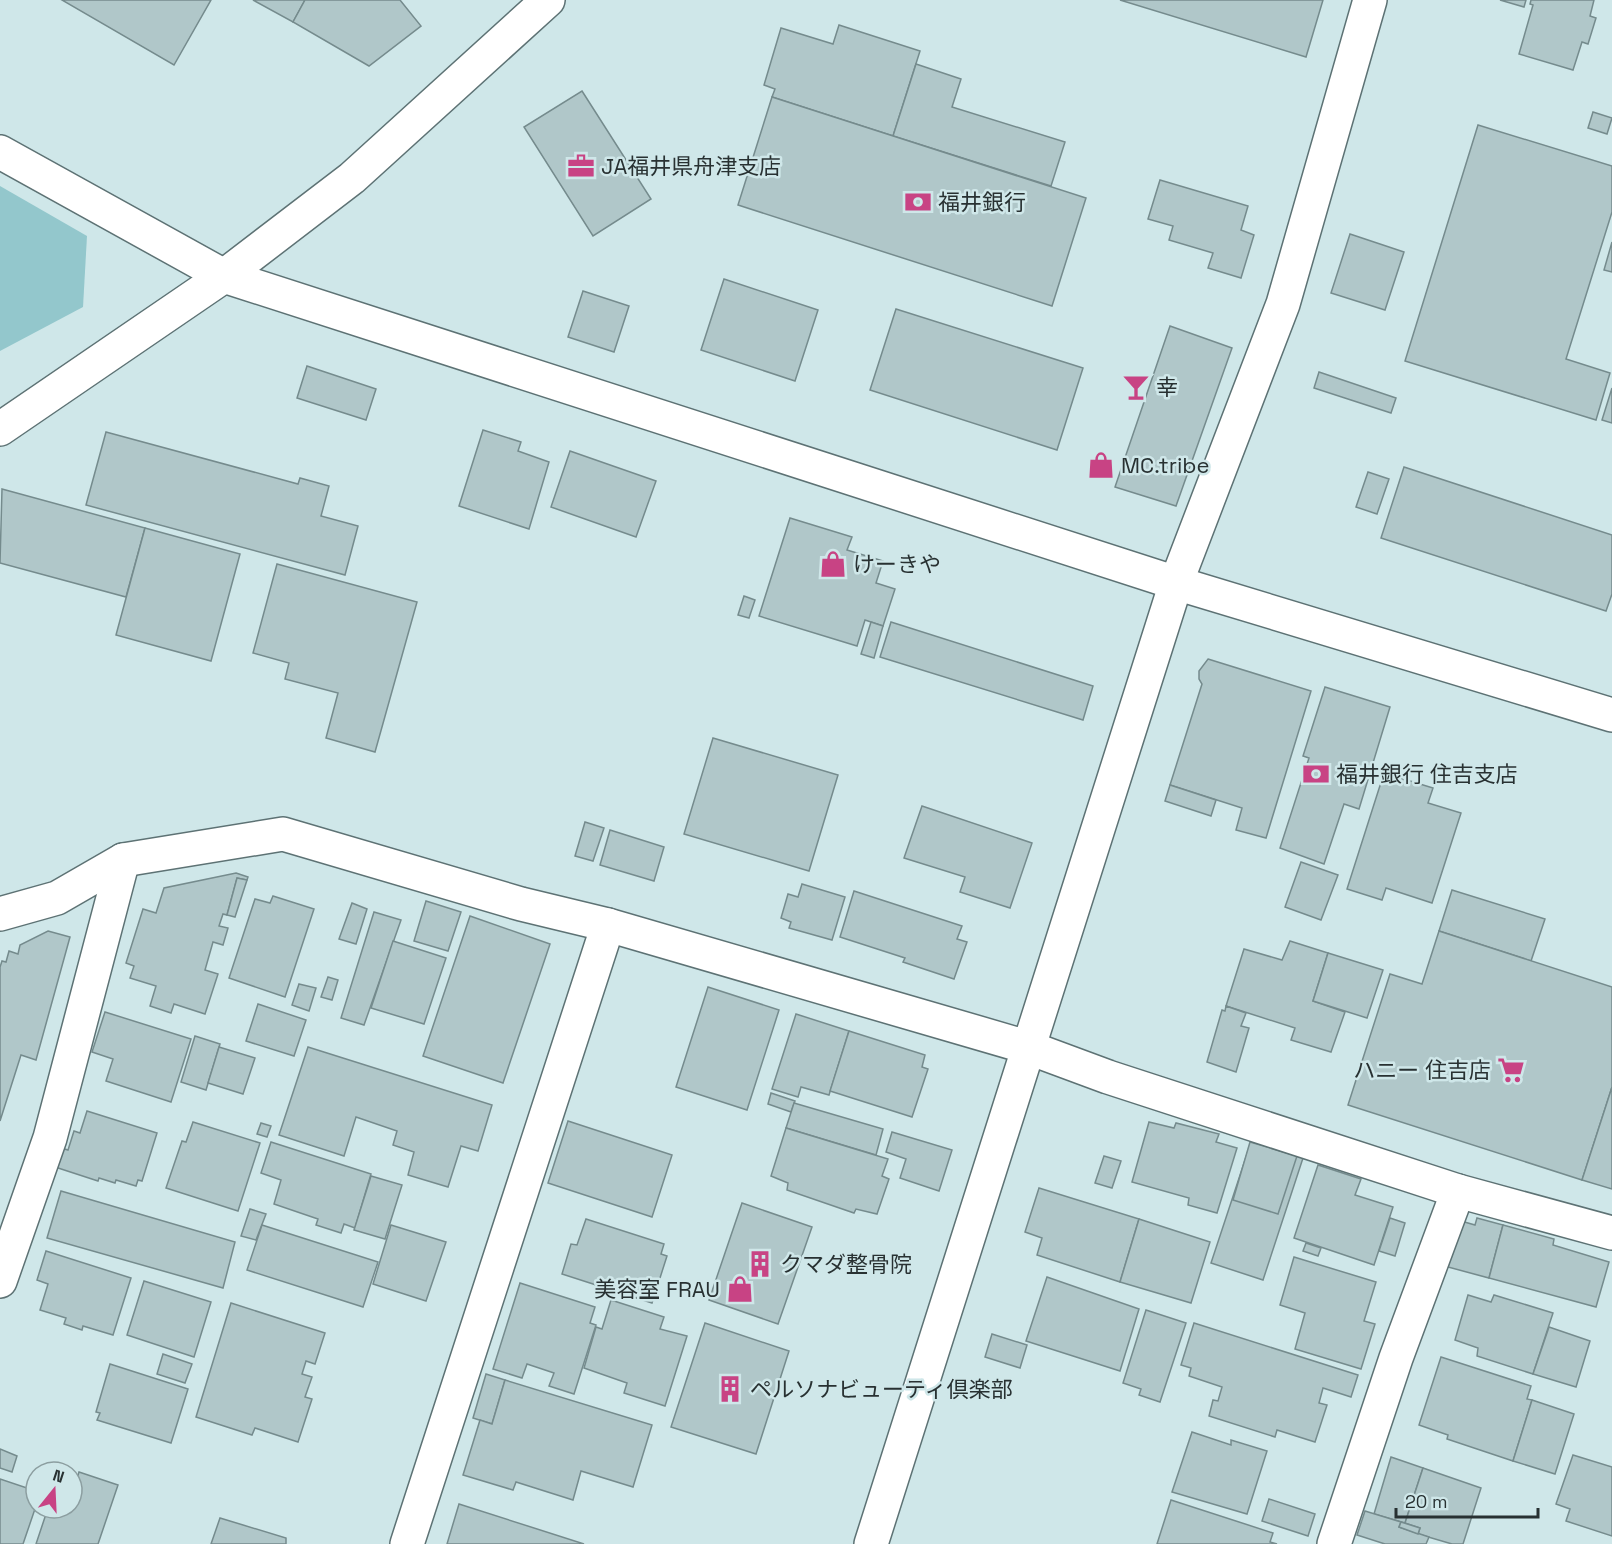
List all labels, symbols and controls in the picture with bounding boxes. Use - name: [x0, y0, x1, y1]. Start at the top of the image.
- office icon: JA福井県舟津支店: [566, 151, 596, 181]
- place label: JA福井県舟津支店: [601, 152, 781, 180]
- bank icon: 福井銀行: [903, 187, 933, 217]
- place label: 福井銀行: [938, 188, 1026, 216]
- bar icon: 幸: [1121, 372, 1151, 402]
- place label: 幸: [1156, 373, 1178, 401]
- shop icon: MC.tribe: [1086, 450, 1116, 480]
- place label: MC.tribe: [1121, 451, 1210, 479]
- shop icon: けーきや: [818, 549, 848, 579]
- place label: けーきや: [853, 550, 941, 578]
- bank icon: 福井銀行 住吉支店: [1301, 759, 1331, 789]
- place label: 福井銀行 住吉支店: [1336, 760, 1518, 788]
- supermarket icon: ハニー 住吉店: [1496, 1055, 1526, 1085]
- place label: ハニー 住吉店: [1353, 1056, 1491, 1084]
- building icon: クマダ整骨院: [745, 1249, 775, 1279]
- place label: クマダ整骨院: [780, 1250, 912, 1278]
- shop icon: 美容室 FRAU: [725, 1274, 755, 1304]
- place label: 美容室 FRAU: [594, 1275, 720, 1303]
- building icon: ペルソナビューティ倶楽部: [715, 1374, 745, 1404]
- place label: ペルソナビューティ倶楽部: [750, 1375, 1013, 1403]
- north arrow: [24, 1460, 84, 1520]
- text: N: [50, 1465, 67, 1488]
- scale bar: [1396, 1481, 1538, 1519]
- text: 20 m: [1405, 1490, 1448, 1513]

